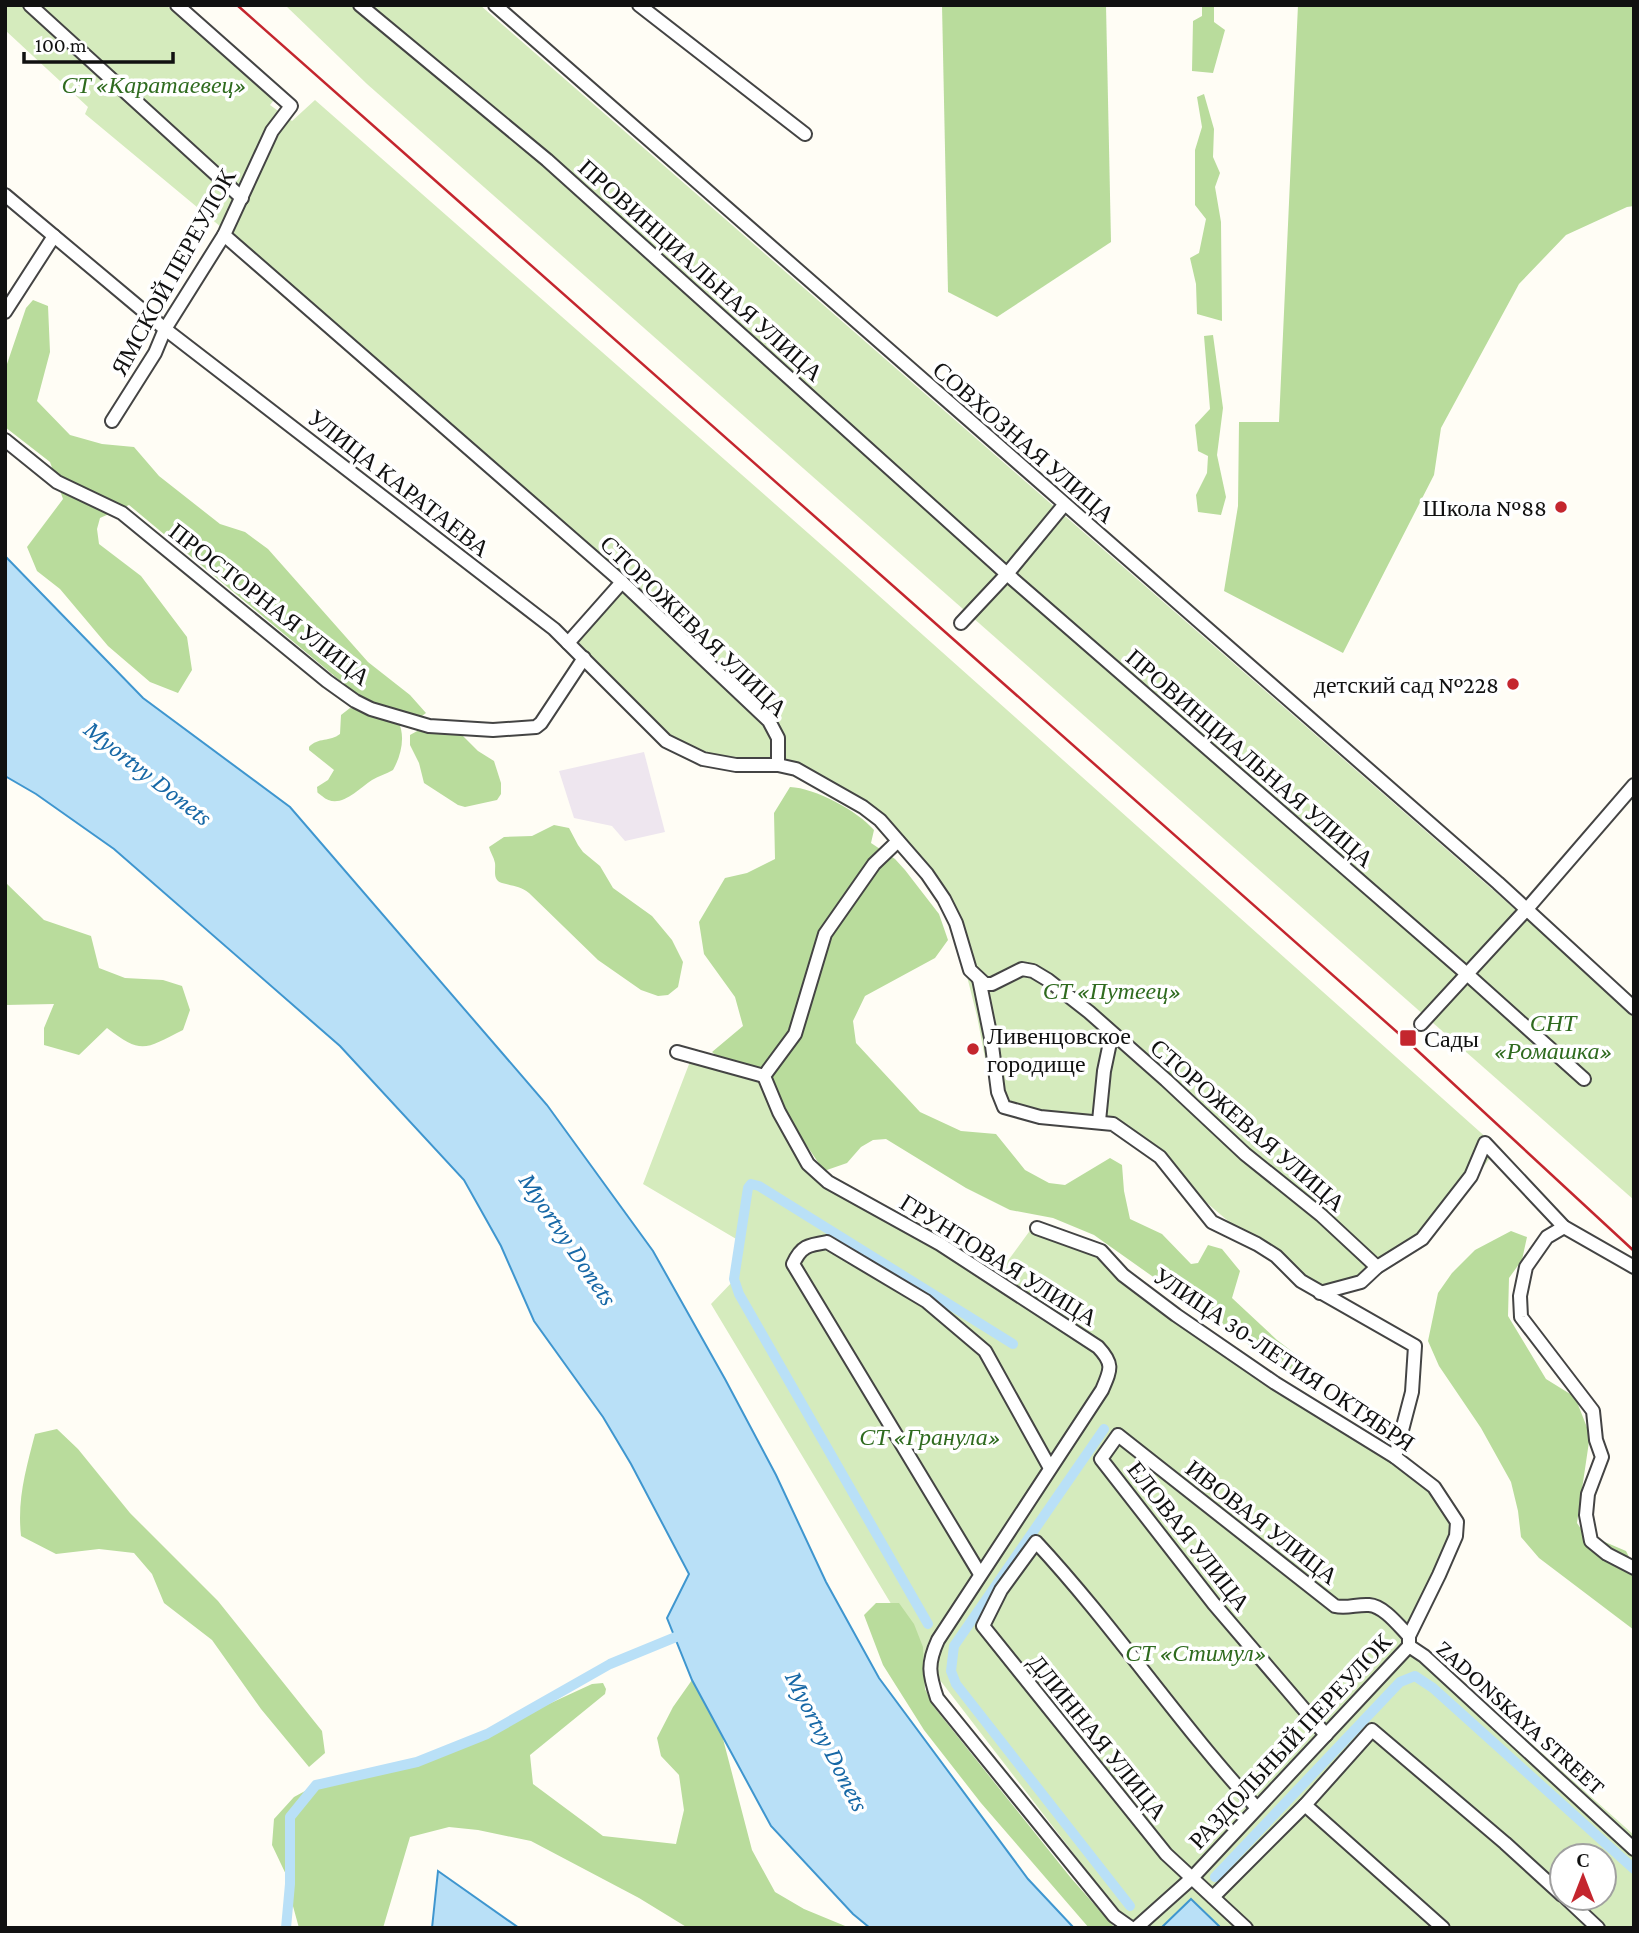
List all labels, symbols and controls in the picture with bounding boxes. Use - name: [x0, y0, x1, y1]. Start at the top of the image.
- scale bar: [24, 21, 173, 65]
- text: 100 m: [35, 33, 87, 57]
- park label: СТ «Каратаевец»: [61, 71, 247, 98]
- street label: ПРОВИНЦИАЛЬНАЯ УЛИЦА: [574, 153, 829, 387]
- street label: ЯМСКОЙ ПЕРЕУЛОК: [105, 163, 241, 380]
- street label: СОВХОЗНАЯ УЛИЦА: [928, 356, 1121, 529]
- street label: УЛИЦА КАРАТАЕВА: [303, 404, 496, 563]
- place label: Школа №88: [1423, 494, 1547, 521]
- marker: Школа №88: [1553, 499, 1569, 515]
- street label: ПРОСТОРНАЯ УЛИЦА: [164, 517, 376, 691]
- street label: СТОРОЖЕВАЯ УЛИЦА: [595, 530, 793, 723]
- street label: ПРОВИНЦИАЛЬНАЯ УЛИЦА: [1121, 643, 1380, 873]
- place label: детский сад №228: [1314, 671, 1499, 698]
- marker: детский сад №228: [1505, 676, 1521, 692]
- water label: Myortvy Donets: [78, 714, 218, 832]
- park label: СТ «Путеец»: [1043, 977, 1181, 1004]
- park label: СНТ «Ромашка»: [1494, 1009, 1612, 1064]
- place label: Ливенцовское городище: [987, 1022, 1131, 1077]
- place label: Сады: [1424, 1025, 1479, 1052]
- marker: Сады: [1398, 1028, 1418, 1048]
- street label: СТОРОЖЕВАЯ УЛИЦА: [1145, 1033, 1351, 1217]
- marker: Ливенцовское городище: [965, 1041, 981, 1057]
- water label: Myortvy Donets: [512, 1166, 623, 1311]
- street label: ГРУНТОВАЯ УЛИЦА: [895, 1188, 1103, 1332]
- street label: УЛИЦА 30-ЛЕТИЯ ОКТЯБРЯ: [1148, 1261, 1420, 1457]
- park label: СТ «Гранула»: [859, 1423, 1001, 1450]
- street label: ИВОВАЯ УЛИЦА: [1181, 1454, 1344, 1590]
- street label: ЕЛОВАЯ УЛИЦА: [1122, 1456, 1256, 1617]
- street label: РАЗДОЛЬНЫЙ ПЕРЕУЛОК: [1183, 1627, 1397, 1854]
- street label: ZADONSKAYA STREET: [1431, 1634, 1611, 1800]
- park label: СТ «Стимул»: [1125, 1639, 1267, 1666]
- street label: ДЛИННАЯ УЛИЦА: [1023, 1649, 1173, 1826]
- water label: Myortvy Donets: [779, 1665, 875, 1816]
- north arrow: [1548, 1842, 1618, 1912]
- text: С: [1576, 1850, 1590, 1871]

